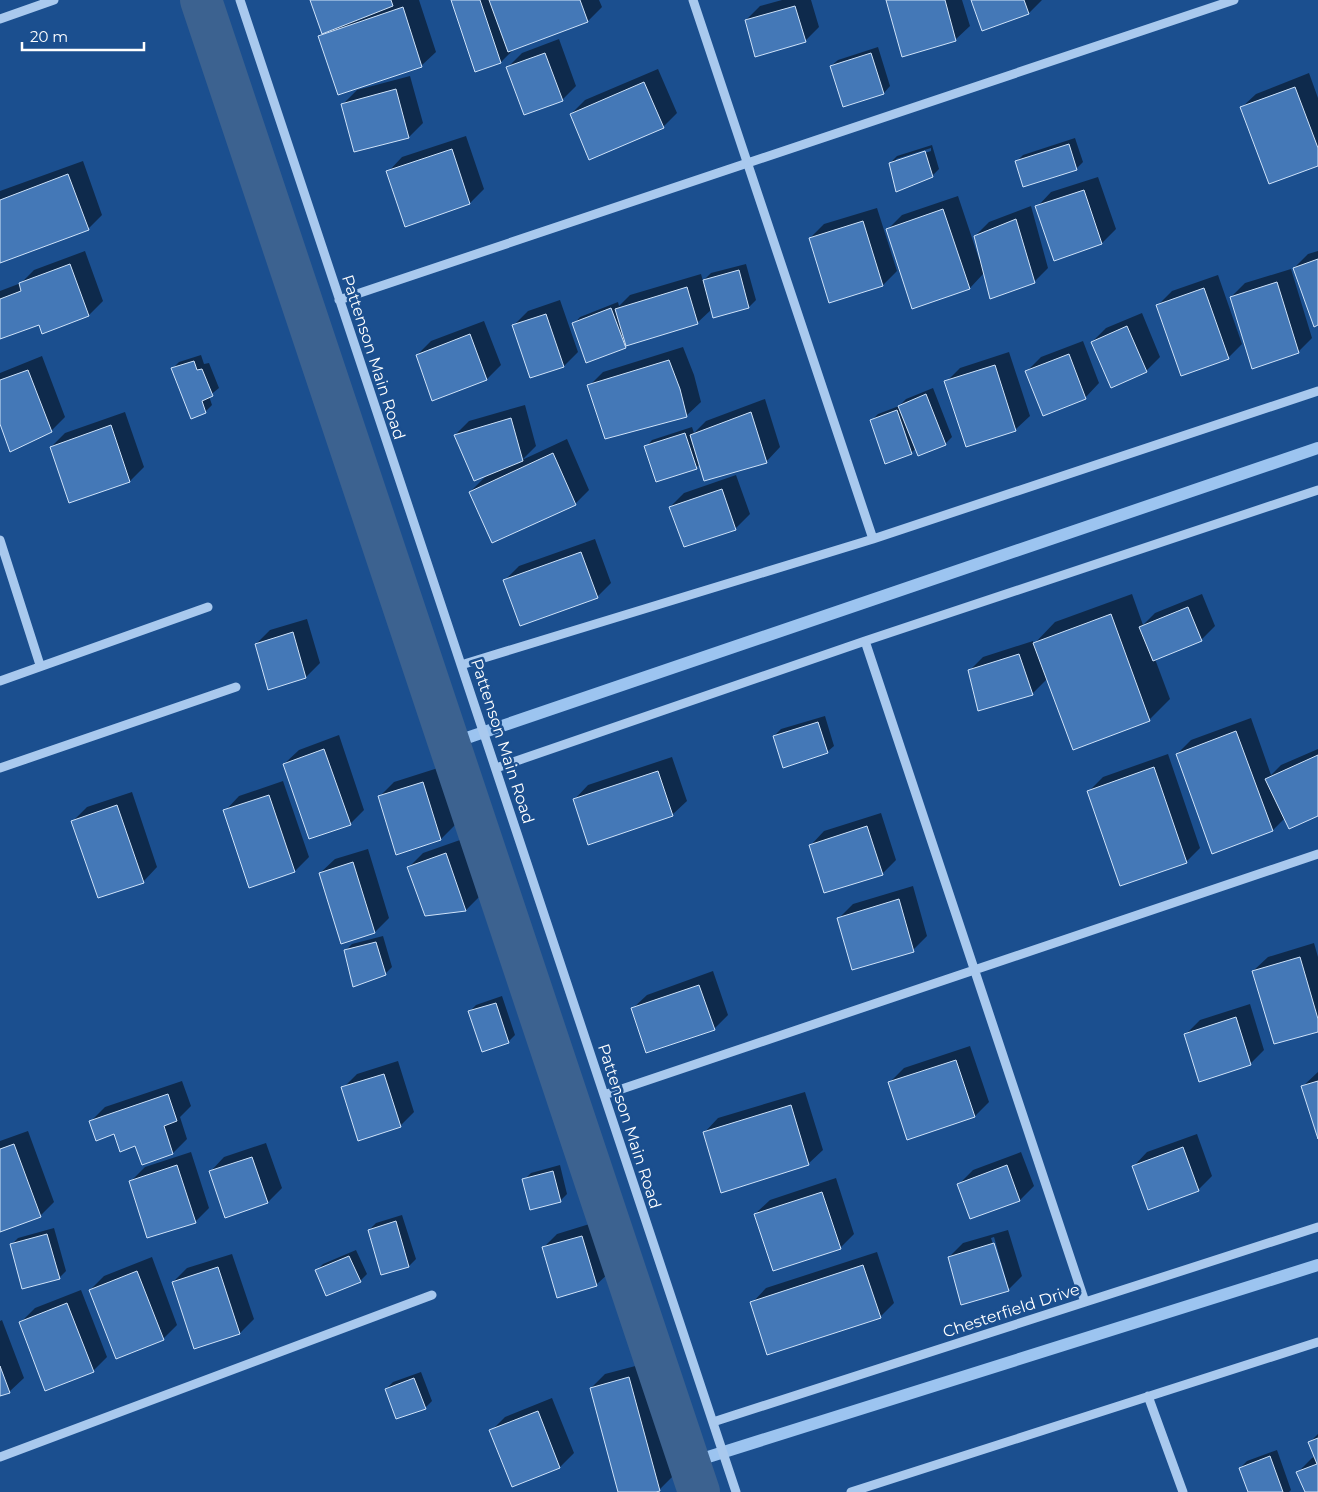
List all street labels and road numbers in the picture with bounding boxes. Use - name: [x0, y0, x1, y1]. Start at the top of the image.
- street label: Pattenson Main Road: [338, 272, 409, 442]
- street label: Pattenson Main Road: [467, 656, 538, 826]
- street label: Pattenson Main Road: [594, 1041, 665, 1211]
- street label: Chesterfield Drive: [940, 1279, 1082, 1342]

